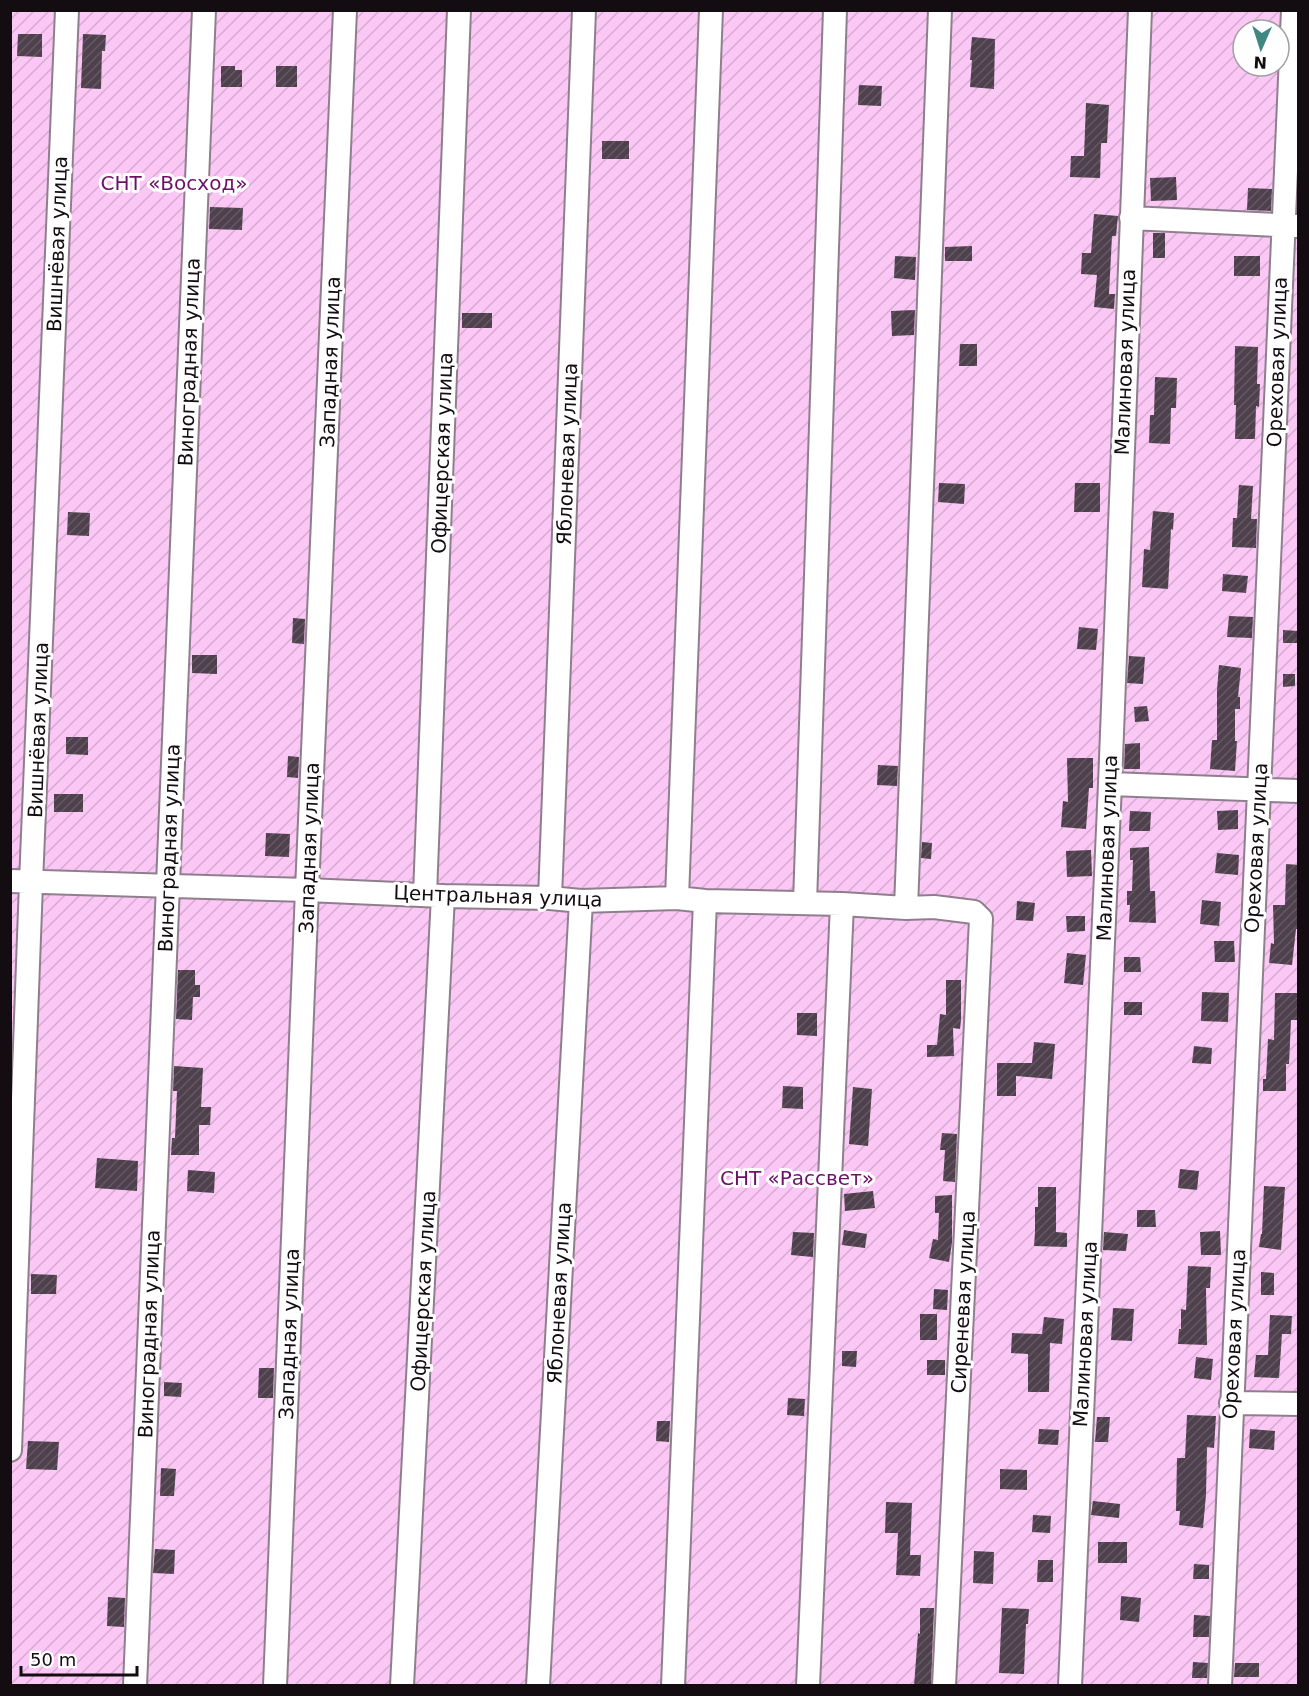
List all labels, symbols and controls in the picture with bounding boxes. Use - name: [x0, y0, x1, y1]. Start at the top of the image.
- north arrow: [1231, 18, 1291, 78]
- text: N: [1253, 53, 1267, 72]
- street label: Вишнёвая улица: [42, 155, 72, 333]
- park label: СНТ «Восход»: [101, 171, 247, 195]
- street label: Виноградная улица: [173, 257, 205, 467]
- street label: Малиновая улица: [1110, 268, 1140, 456]
- street label: Западная улица: [315, 276, 345, 448]
- street label: Ореховая улица: [1262, 276, 1292, 448]
- street label: Офицерская улица: [426, 352, 458, 554]
- street label: Яблоневая улица: [552, 362, 582, 546]
- street label: Вишнёвая улица: [23, 641, 53, 819]
- street label: Виноградная улица: [153, 743, 185, 953]
- street label: Малиновая улица: [1092, 754, 1122, 942]
- street label: Западная улица: [294, 762, 324, 934]
- street label: Ореховая улица: [1240, 762, 1272, 934]
- street label: Центральная улица: [393, 880, 603, 912]
- park label: СНТ «Рассвет»: [720, 1166, 874, 1190]
- street label: Офицерская улица: [406, 1190, 440, 1392]
- street label: Яблоневая улица: [542, 1201, 576, 1385]
- street label: Сиреневая улица: [946, 1210, 980, 1394]
- street label: Виноградная улица: [133, 1229, 165, 1439]
- street label: Малиновая улица: [1068, 1240, 1102, 1428]
- street label: Западная улица: [274, 1248, 304, 1420]
- street label: Ореховая улица: [1218, 1248, 1250, 1420]
- scale bar: [21, 1639, 136, 1677]
- text: 50 m: [30, 1649, 76, 1670]

